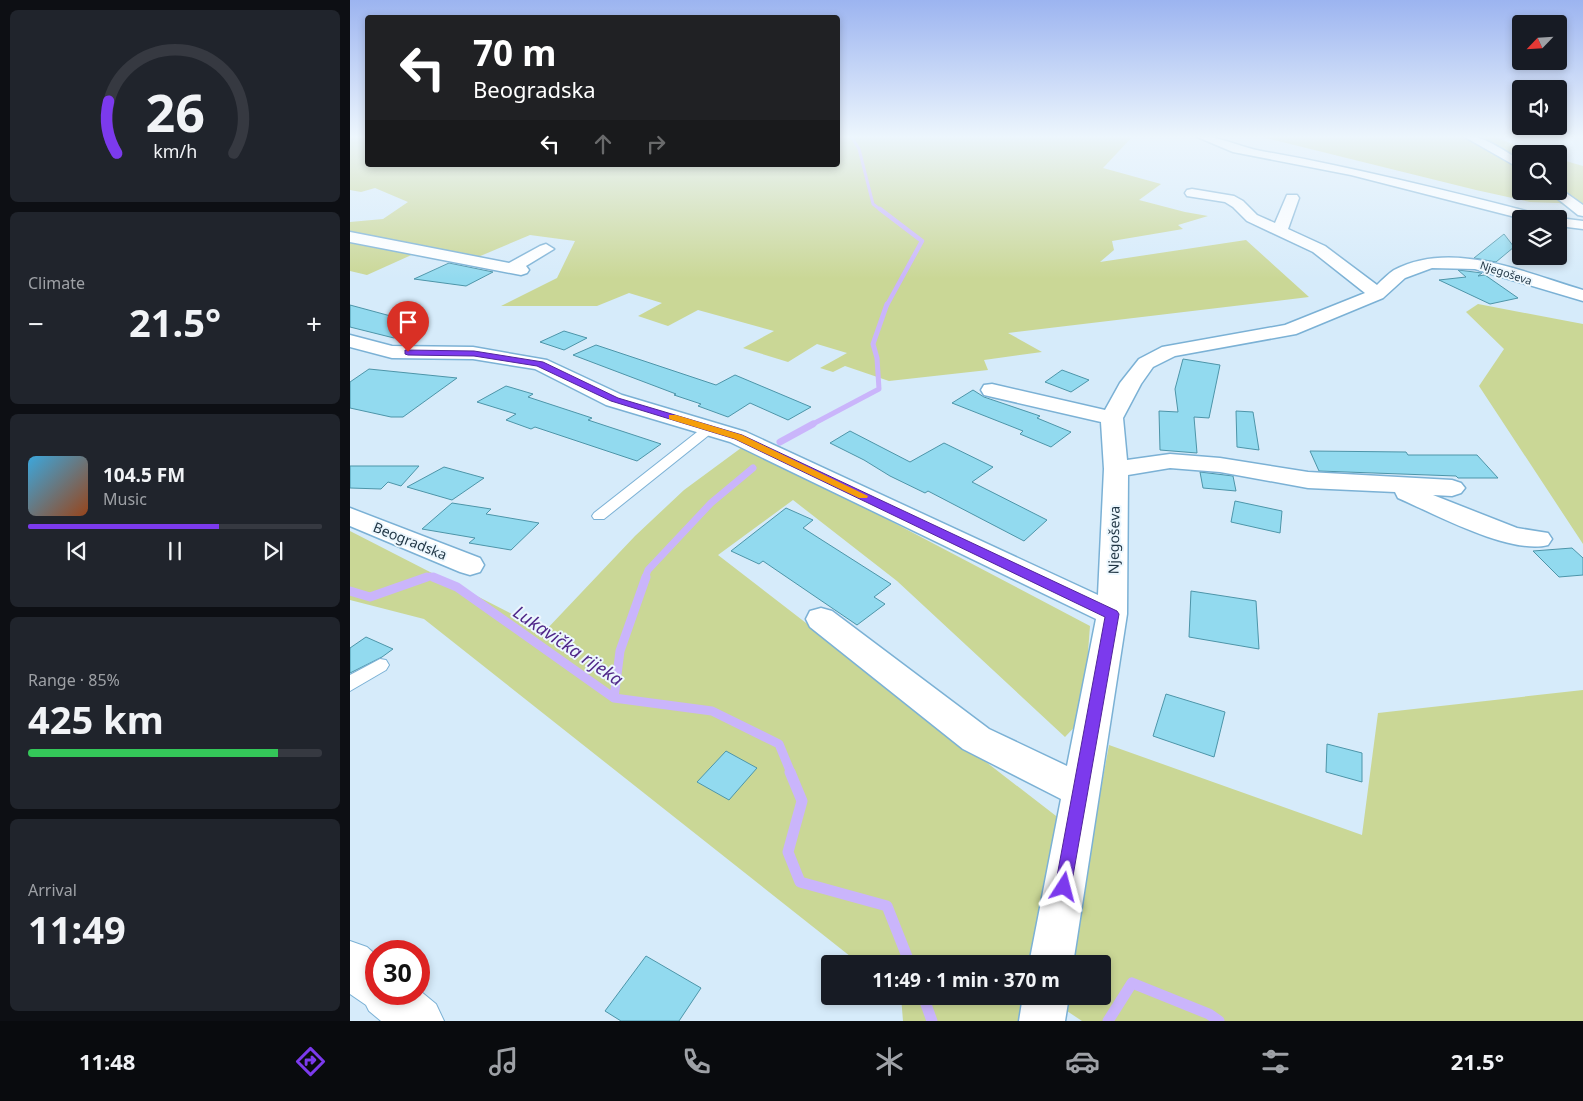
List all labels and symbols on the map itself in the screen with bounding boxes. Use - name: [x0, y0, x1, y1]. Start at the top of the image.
- north arrow: [1512, 15, 1568, 70]
- street label: Njegoševa: [1478, 257, 1534, 288]
- pin: [387, 301, 429, 352]
- street label: Njegoševa: [1103, 506, 1124, 574]
- street label: Beogradska: [370, 517, 450, 564]
- water label: Lukavička rijeka: [509, 600, 628, 691]
- position arrow: [1037, 860, 1089, 912]
- speed limit sign: 30: [365, 940, 430, 1005]

